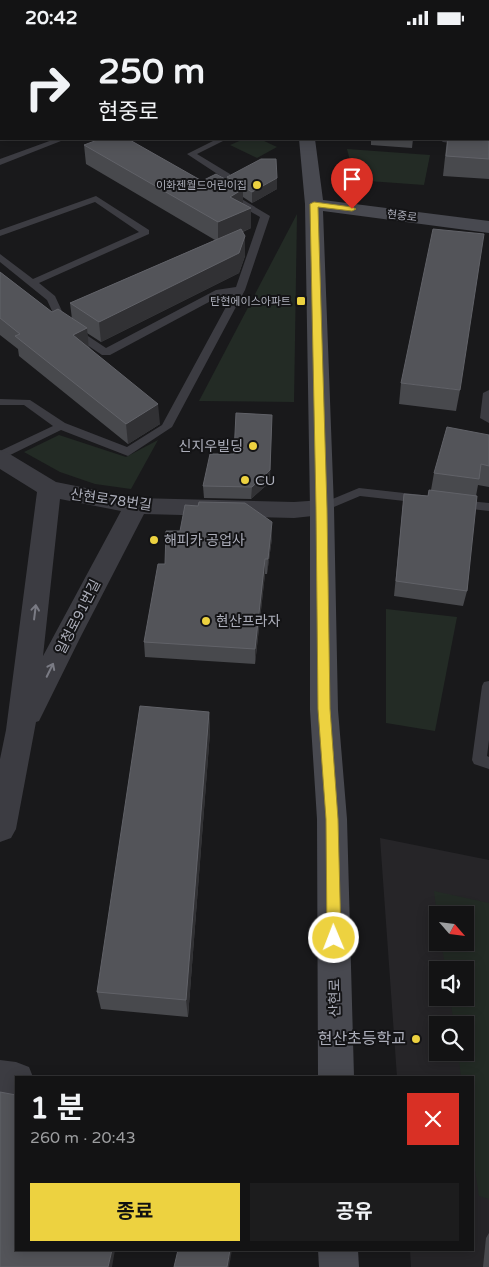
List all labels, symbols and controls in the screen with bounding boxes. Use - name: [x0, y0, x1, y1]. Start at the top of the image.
- text: 20:42: [25, 7, 78, 29]
- text: 250 m: [98, 51, 205, 93]
- icon: right: [15, 55, 80, 120]
- text: 현중로: [98, 99, 159, 125]
- pin: [331, 158, 373, 209]
- icon: arrive: [338, 165, 366, 193]
- place label: 이화젠월드어린이집: [156, 179, 247, 192]
- marker: 이화젠월드어린이집: [251, 179, 263, 191]
- street label: 현중로: [386, 208, 418, 224]
- place label: 탄현에이스아파트: [210, 295, 291, 308]
- marker: 탄현에이스아파트: [295, 295, 307, 307]
- place label: 신지우빌딩: [179, 438, 243, 455]
- marker: 신지우빌딩: [247, 440, 259, 452]
- place label: CU: [255, 472, 275, 489]
- marker: CU: [239, 474, 251, 486]
- street label: 산현로78번길: [69, 486, 153, 514]
- place label: 해피카 공업사: [164, 532, 245, 549]
- marker: 해피카 공업사: [148, 534, 160, 546]
- street label: 일청로91번길: [52, 577, 104, 657]
- one-way arrow: [30, 604, 40, 620]
- place label: 현산프라자: [216, 613, 281, 630]
- marker: 현산프라자: [200, 615, 212, 627]
- one-way arrow: [46, 663, 56, 678]
- north arrow: [429, 906, 474, 951]
- map controls: [429, 906, 474, 1061]
- position arrow: [307, 911, 359, 963]
- button: sound: [429, 961, 474, 1006]
- street label: 산현로: [326, 978, 344, 1017]
- button: search: [429, 1016, 474, 1061]
- place label: 현산초등학교: [318, 1029, 406, 1049]
- marker: 현산초등학교: [410, 1033, 422, 1045]
- text: 1 분: [30, 1090, 84, 1127]
- button: close: [407, 1093, 459, 1145]
- text: 260 m · 20:43: [30, 1128, 136, 1148]
- button: 종료: [30, 1183, 240, 1241]
- button: 공유: [250, 1183, 459, 1241]

